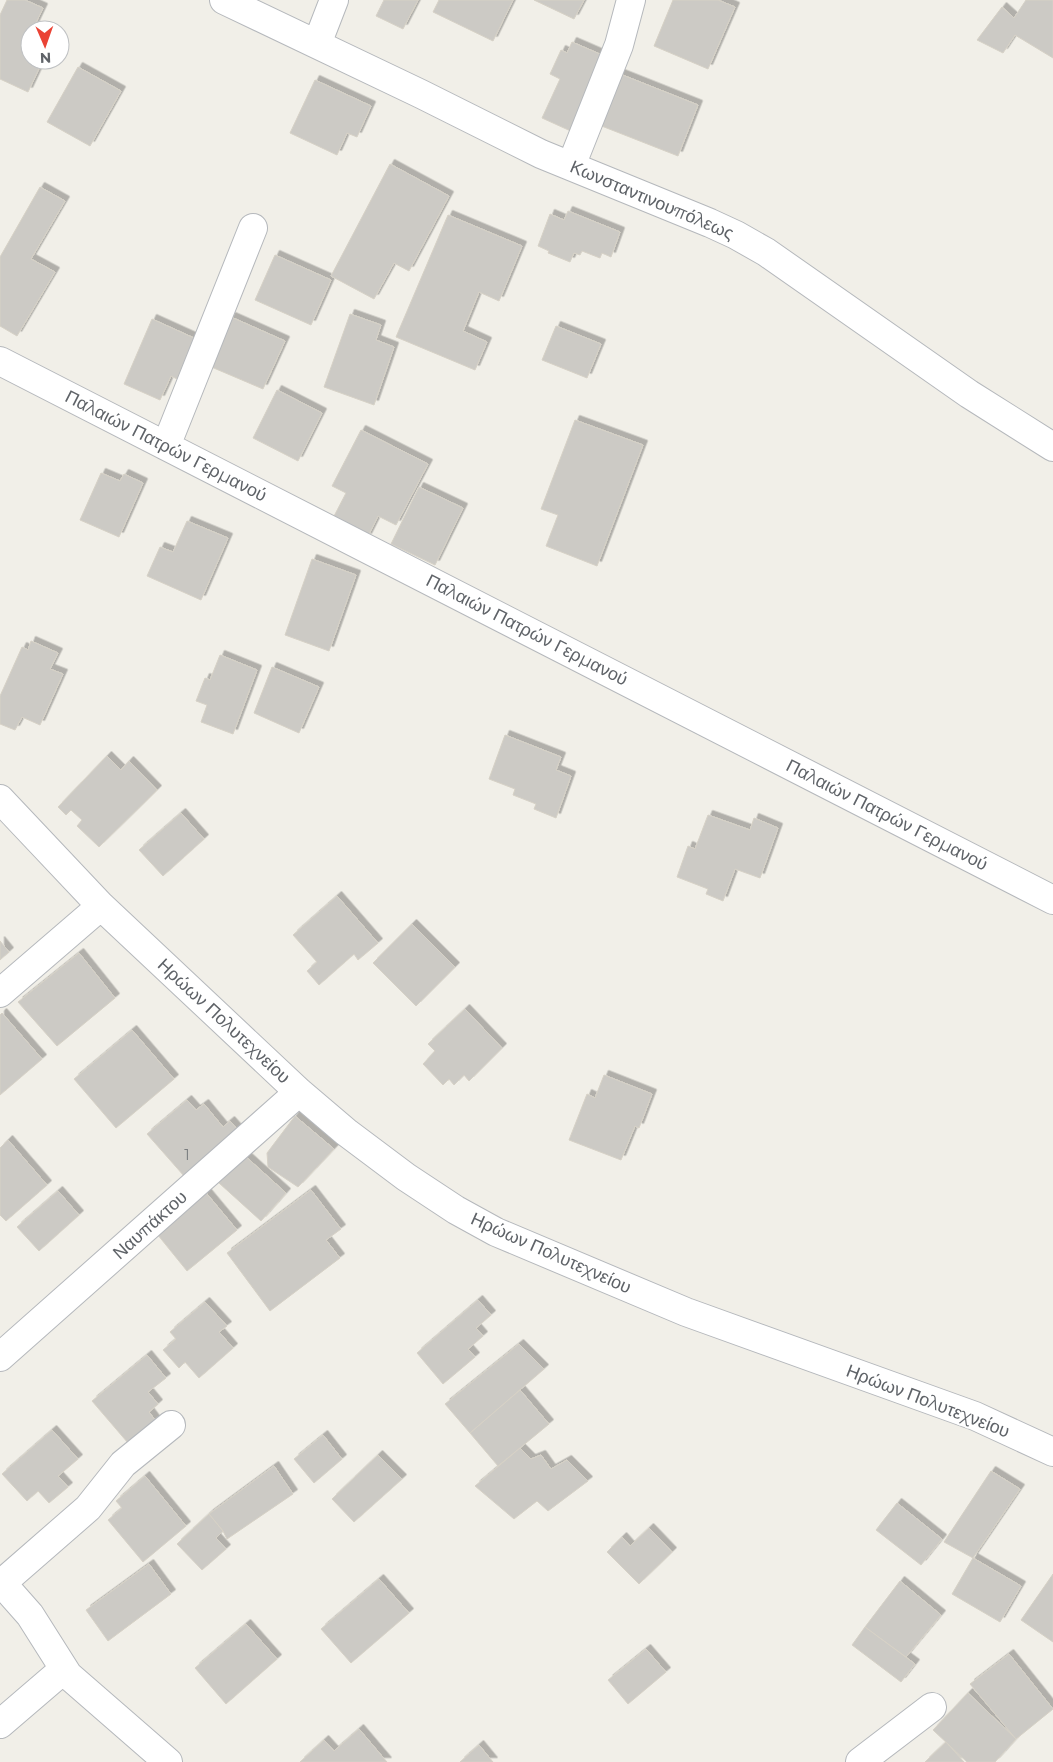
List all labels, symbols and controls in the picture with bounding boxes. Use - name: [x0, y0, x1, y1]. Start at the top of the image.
- north arrow: [20, 20, 70, 70]
- text: N: [39, 49, 51, 67]
- street label: Κωνσταντινουπόλεως: [567, 156, 737, 245]
- street label: Παλαιών Πατρών Γερμανού: [61, 385, 271, 507]
- street label: Παλαιών Πατρών Γερμανού: [422, 569, 632, 691]
- street label: Παλαιών Πατρών Γερμανού: [782, 754, 992, 876]
- street label: Ηρώων Πολυτεχνείου: [153, 954, 295, 1088]
- house number: 1: [184, 1145, 190, 1164]
- street label: Ναυπάκτου: [108, 1186, 192, 1264]
- street label: Ηρώων Πολυτεχνείου: [467, 1208, 635, 1298]
- street label: Ηρώων Πολυτεχνείου: [843, 1360, 1013, 1442]

